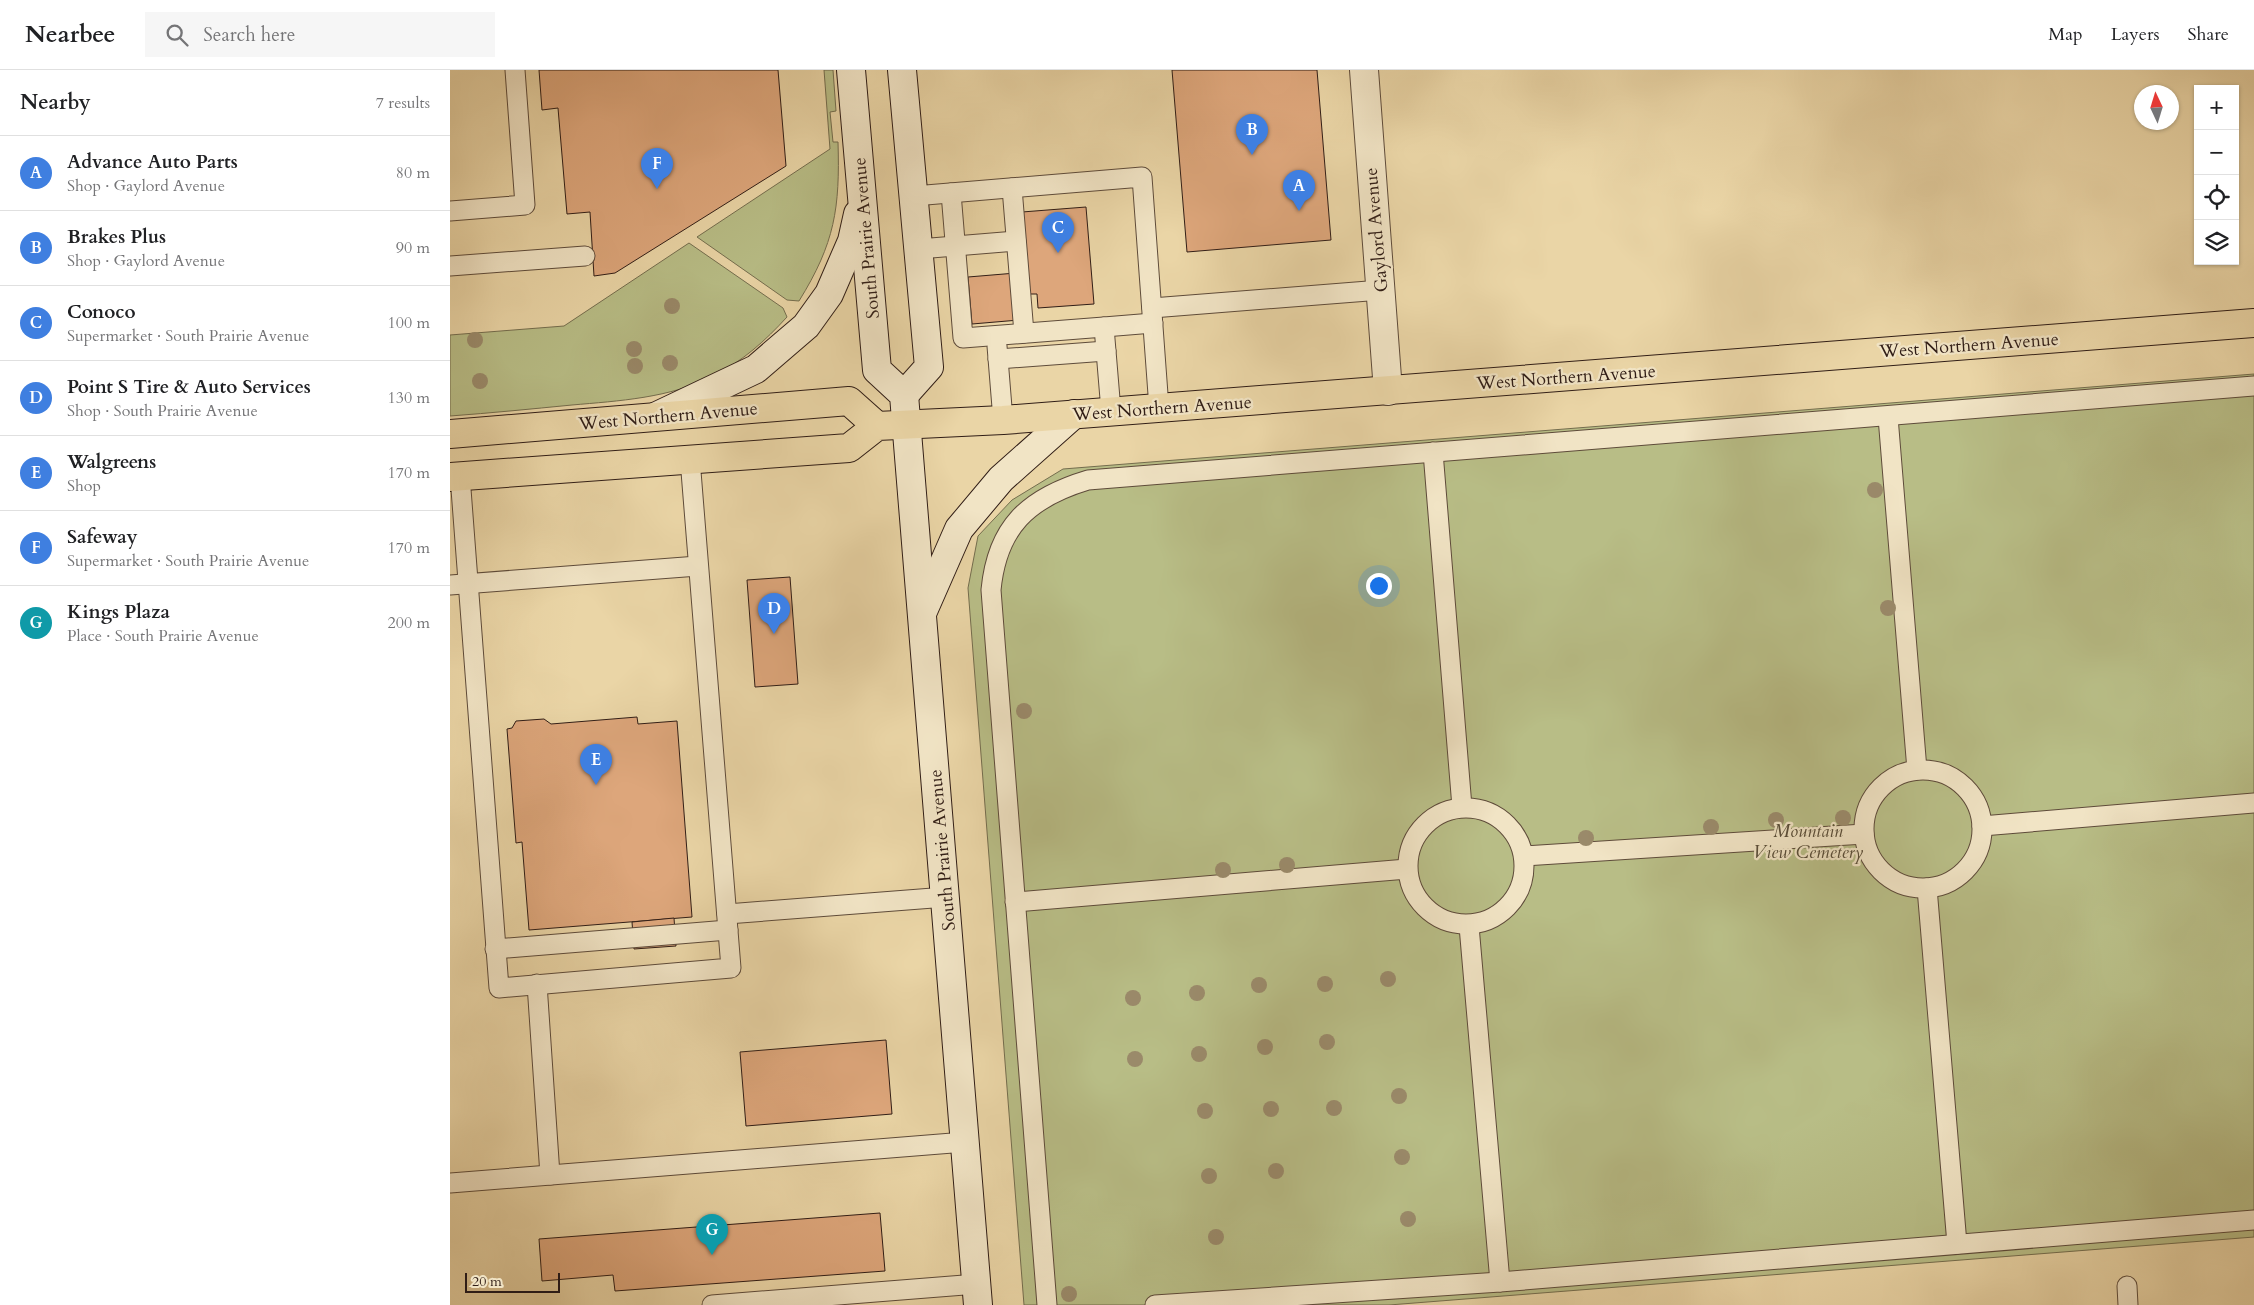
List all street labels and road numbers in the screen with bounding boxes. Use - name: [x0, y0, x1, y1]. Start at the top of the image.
- street label: South Prairie Avenue: [847, 156, 886, 320]
- street label: Gaylord Avenue: [1359, 167, 1394, 293]
- street label: West Northern Avenue: [1877, 327, 2060, 364]
- street label: West Northern Avenue: [1474, 359, 1657, 396]
- street label: West Northern Avenue: [1070, 390, 1253, 427]
- street label: West Northern Avenue: [576, 396, 759, 437]
- street label: South Prairie Avenue: [923, 768, 962, 932]

